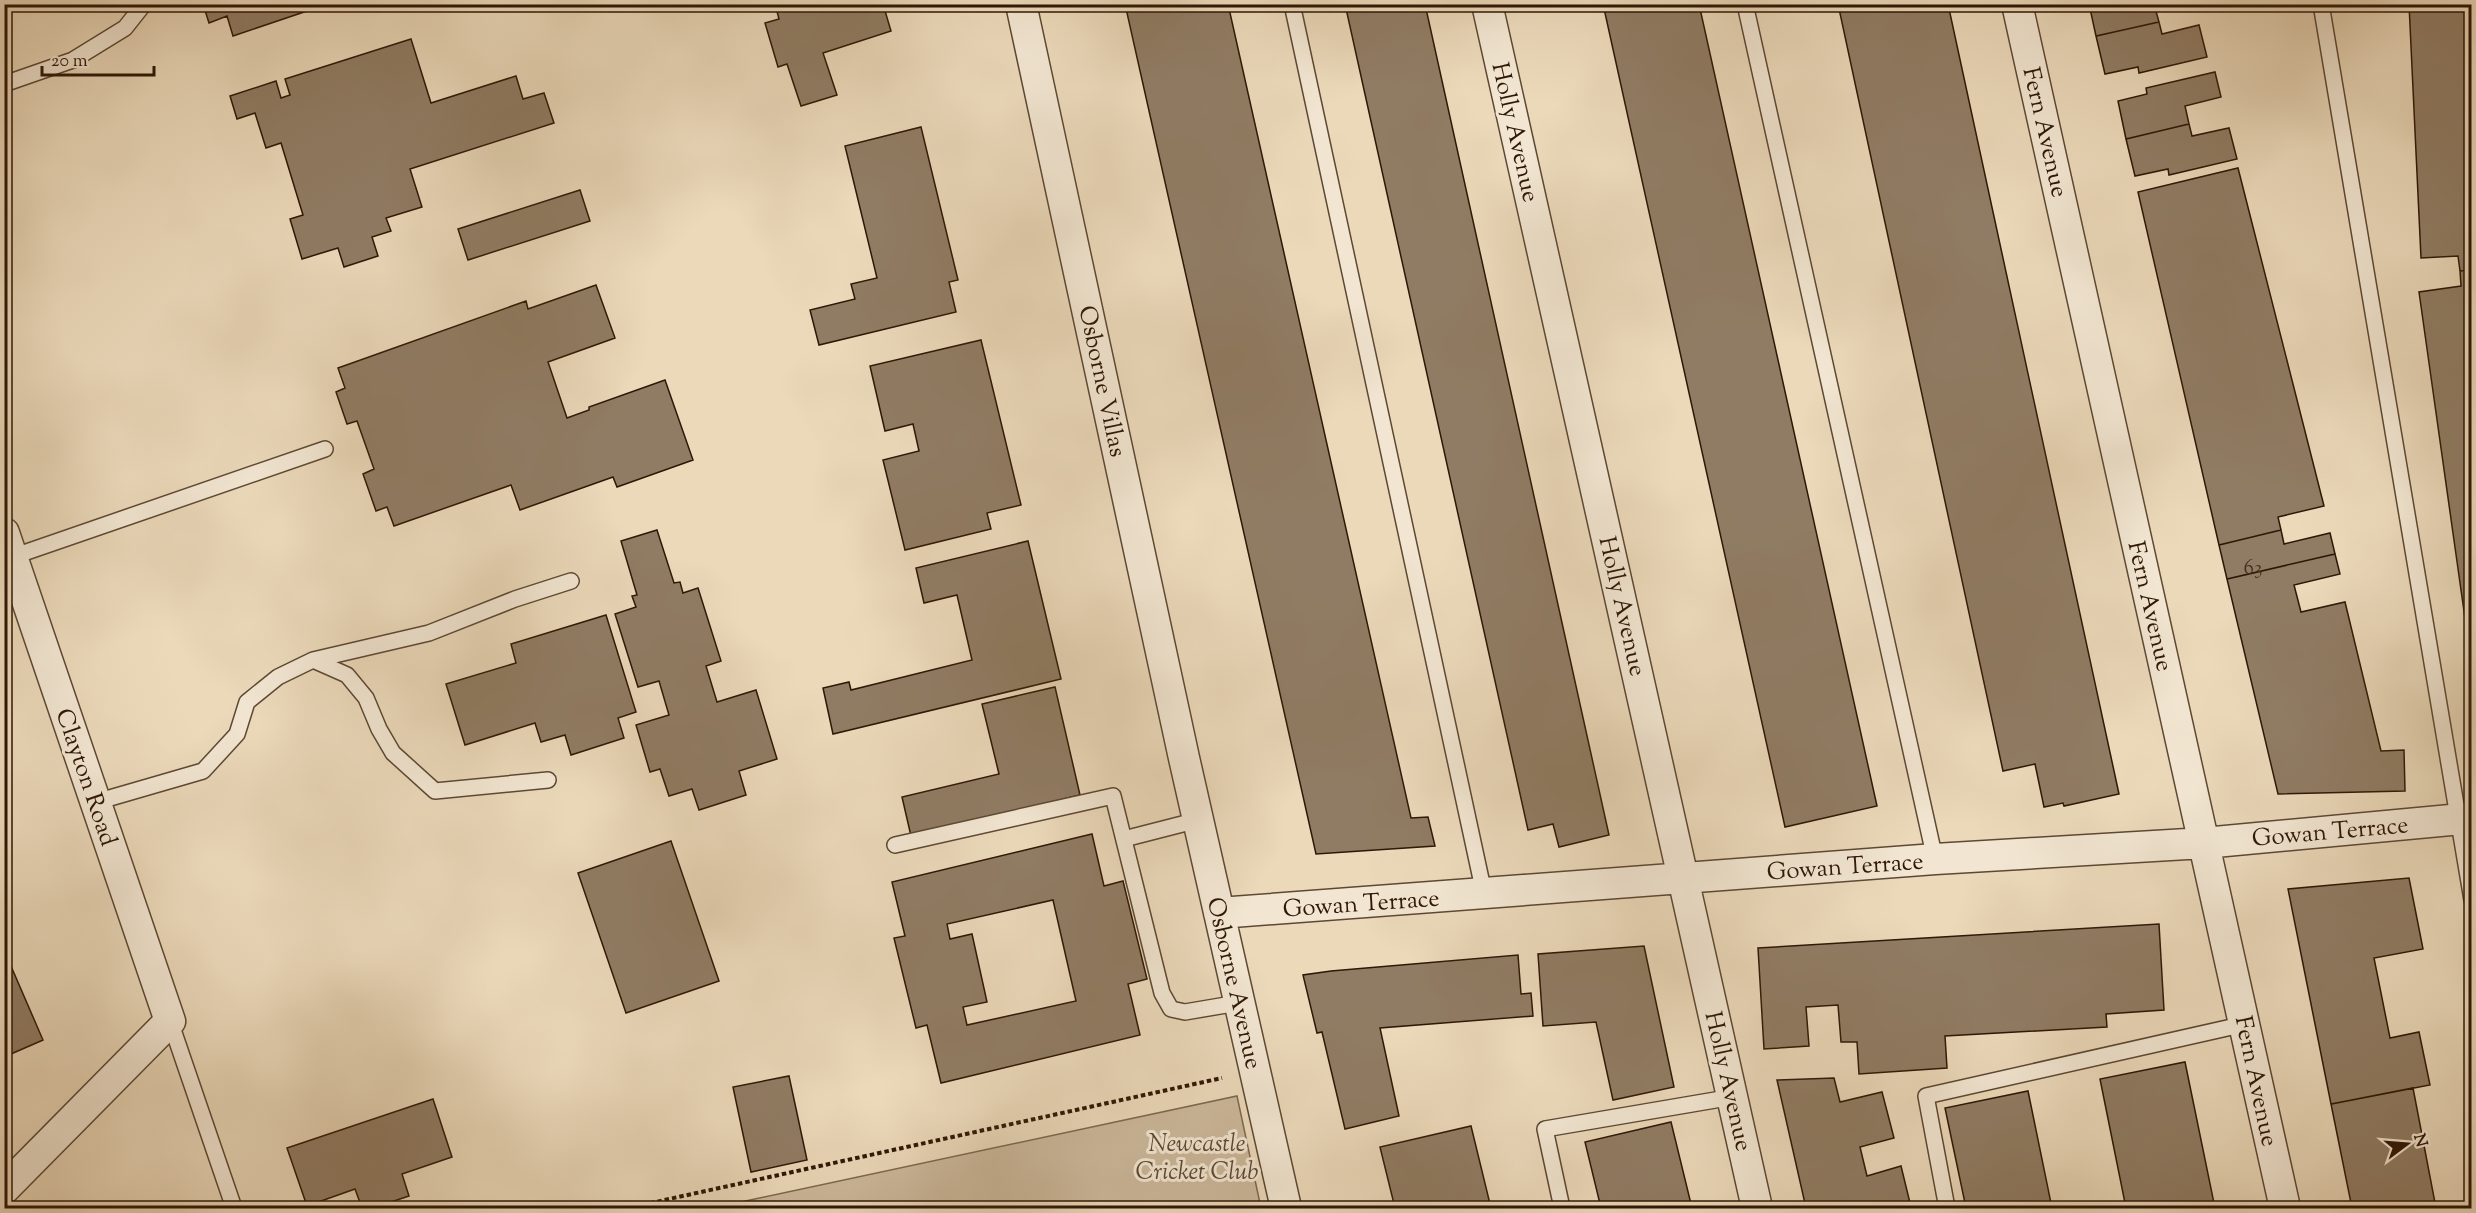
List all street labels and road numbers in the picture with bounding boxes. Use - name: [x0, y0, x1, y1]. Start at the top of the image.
- street label: Holly Avenue: [1481, 59, 1547, 206]
- street label: Fern Avenue: [2013, 64, 2076, 201]
- street label: Osborne Villas: [1068, 303, 1134, 460]
- street label: Holly Avenue: [1588, 533, 1654, 680]
- street label: Fern Avenue: [2118, 538, 2181, 675]
- street label: Clayton Road: [46, 704, 125, 851]
- street label: Gowan Terrace: [2250, 809, 2410, 857]
- street label: Gowan Terrace: [1766, 846, 1925, 890]
- street label: Gowan Terrace: [1282, 883, 1441, 927]
- street label: Osborne Avenue: [1197, 894, 1269, 1073]
- street label: Holly Avenue: [1694, 1008, 1760, 1155]
- street label: Fern Avenue: [2225, 1013, 2285, 1150]

